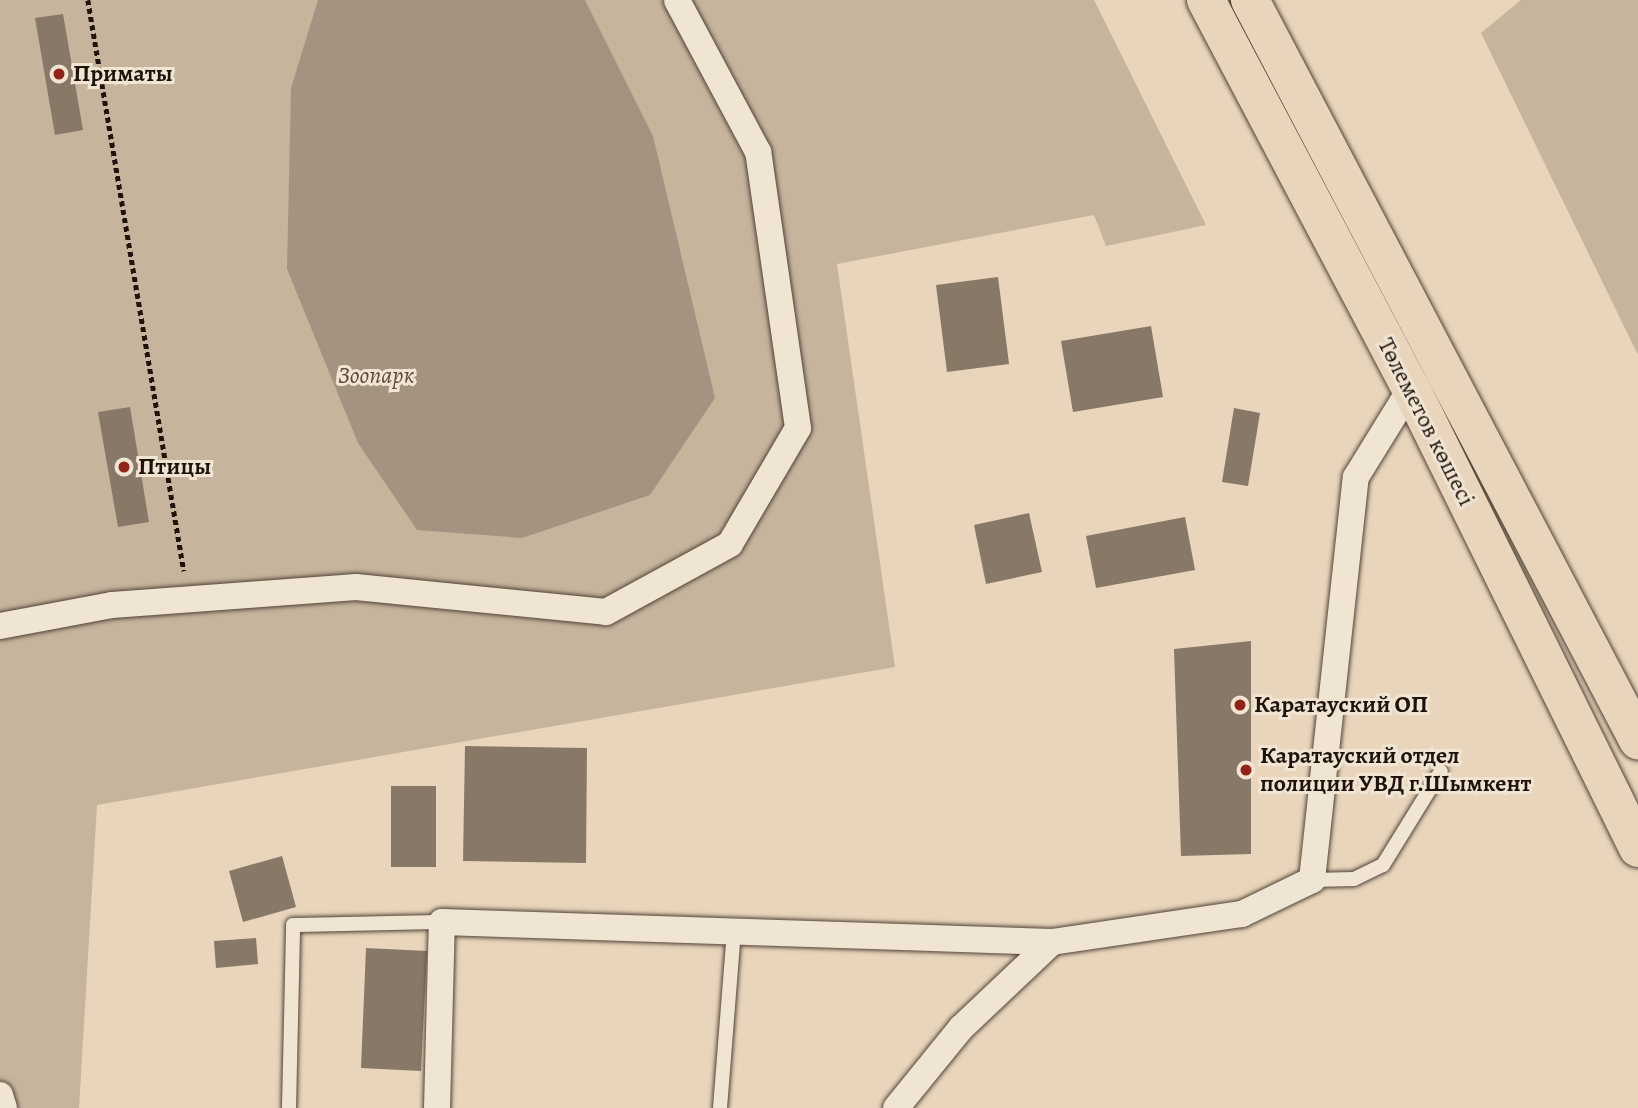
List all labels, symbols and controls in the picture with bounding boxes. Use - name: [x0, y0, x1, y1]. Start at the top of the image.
- place label: Приматы: [73, 60, 173, 88]
- marker: Приматы: [51, 66, 67, 82]
- street label: Төлеметов көшесі: [1371, 333, 1481, 511]
- park label: Зоопарк: [338, 362, 414, 390]
- place label: Птицы: [138, 453, 211, 481]
- marker: Птицы: [116, 459, 132, 475]
- place label: Каратауский ОП: [1254, 691, 1428, 719]
- marker: Каратауский ОП: [1232, 697, 1248, 713]
- place label: Каратауский отдел полиции УВД г.Шымкент: [1260, 742, 1532, 798]
- marker: Каратауский отдел полиции УВД г.Шымкент: [1238, 762, 1254, 778]

